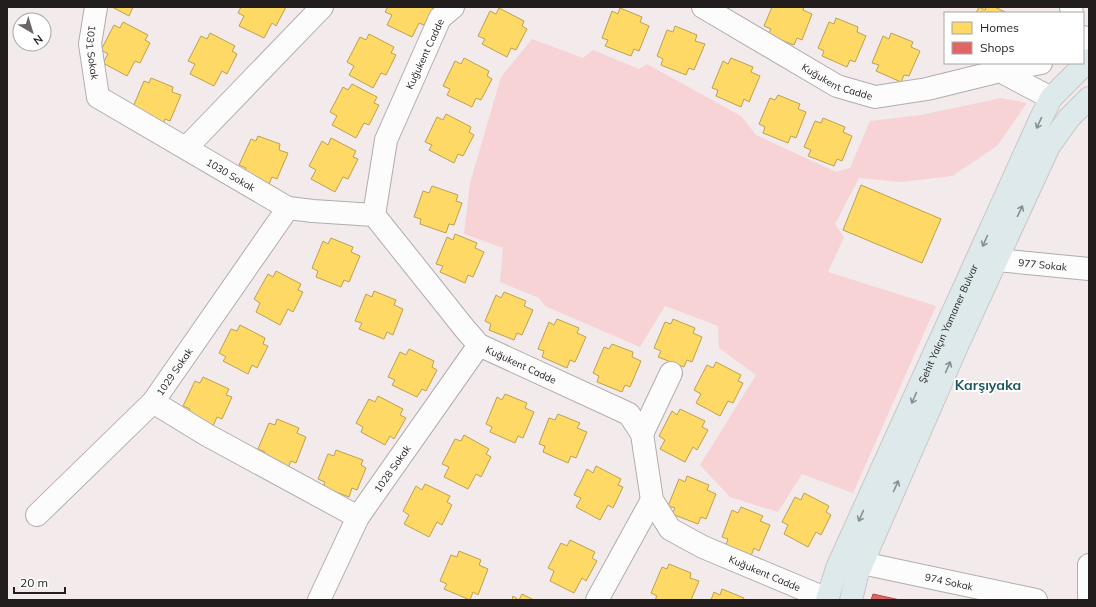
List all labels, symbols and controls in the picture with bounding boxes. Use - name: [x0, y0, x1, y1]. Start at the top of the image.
- north arrow: [12, 12, 52, 52]
- legend: [944, 12, 1084, 64]
- street label: Kuğukent Cadde: [403, 17, 447, 91]
- text: Homes: [980, 20, 1019, 35]
- street label: 1031 Sokak: [83, 24, 102, 81]
- text: N: [31, 32, 46, 48]
- text: Shops: [980, 40, 1015, 55]
- street label: Kuğukent Cadde: [799, 60, 874, 102]
- one-way arrow: [1035, 116, 1042, 128]
- street label: 1030 Sokak: [204, 155, 259, 195]
- one-way arrow: [1017, 205, 1024, 217]
- one-way arrow: [981, 235, 988, 247]
- street label: 977 Sokak: [1018, 256, 1069, 273]
- street label: Şehit Yalçın Yamaner Bulvar: [915, 262, 981, 385]
- street label: Kuğukent Cadde: [484, 343, 559, 386]
- street label: 1029 Sokak: [153, 345, 196, 398]
- one-way arrow: [945, 361, 952, 373]
- district label: Karşıyaka: [955, 376, 1021, 394]
- one-way arrow: [910, 392, 917, 404]
- street label: 1028 Sokak: [371, 442, 414, 495]
- one-way arrow: [893, 480, 900, 492]
- one-way arrow: [857, 510, 864, 522]
- street label: Kuğukent Cadde: [727, 552, 803, 594]
- scale bar: [14, 569, 65, 595]
- street label: 974 Sokak: [924, 570, 975, 593]
- text: 20 m: [20, 575, 48, 590]

